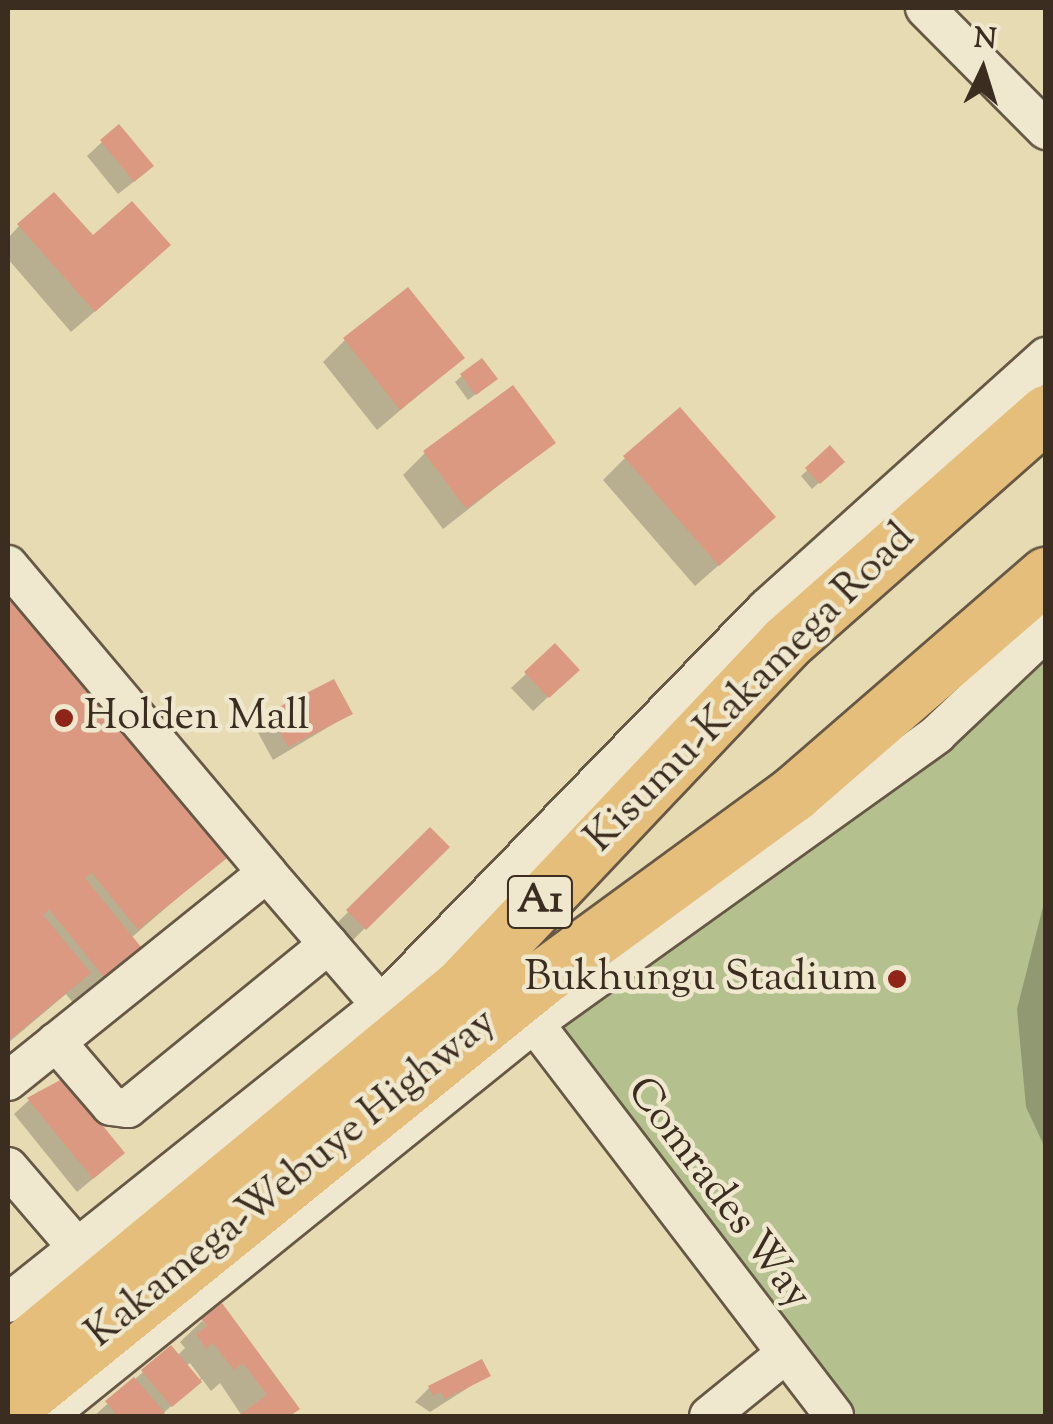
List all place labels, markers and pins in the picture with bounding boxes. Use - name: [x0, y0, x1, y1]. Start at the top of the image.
- place label: Holden Mall: [84, 693, 309, 743]
- marker: Holden Mall: [53, 707, 75, 729]
- place label: Bukhungu Stadium: [524, 954, 877, 1004]
- marker: Bukhungu Stadium: [886, 968, 908, 990]

